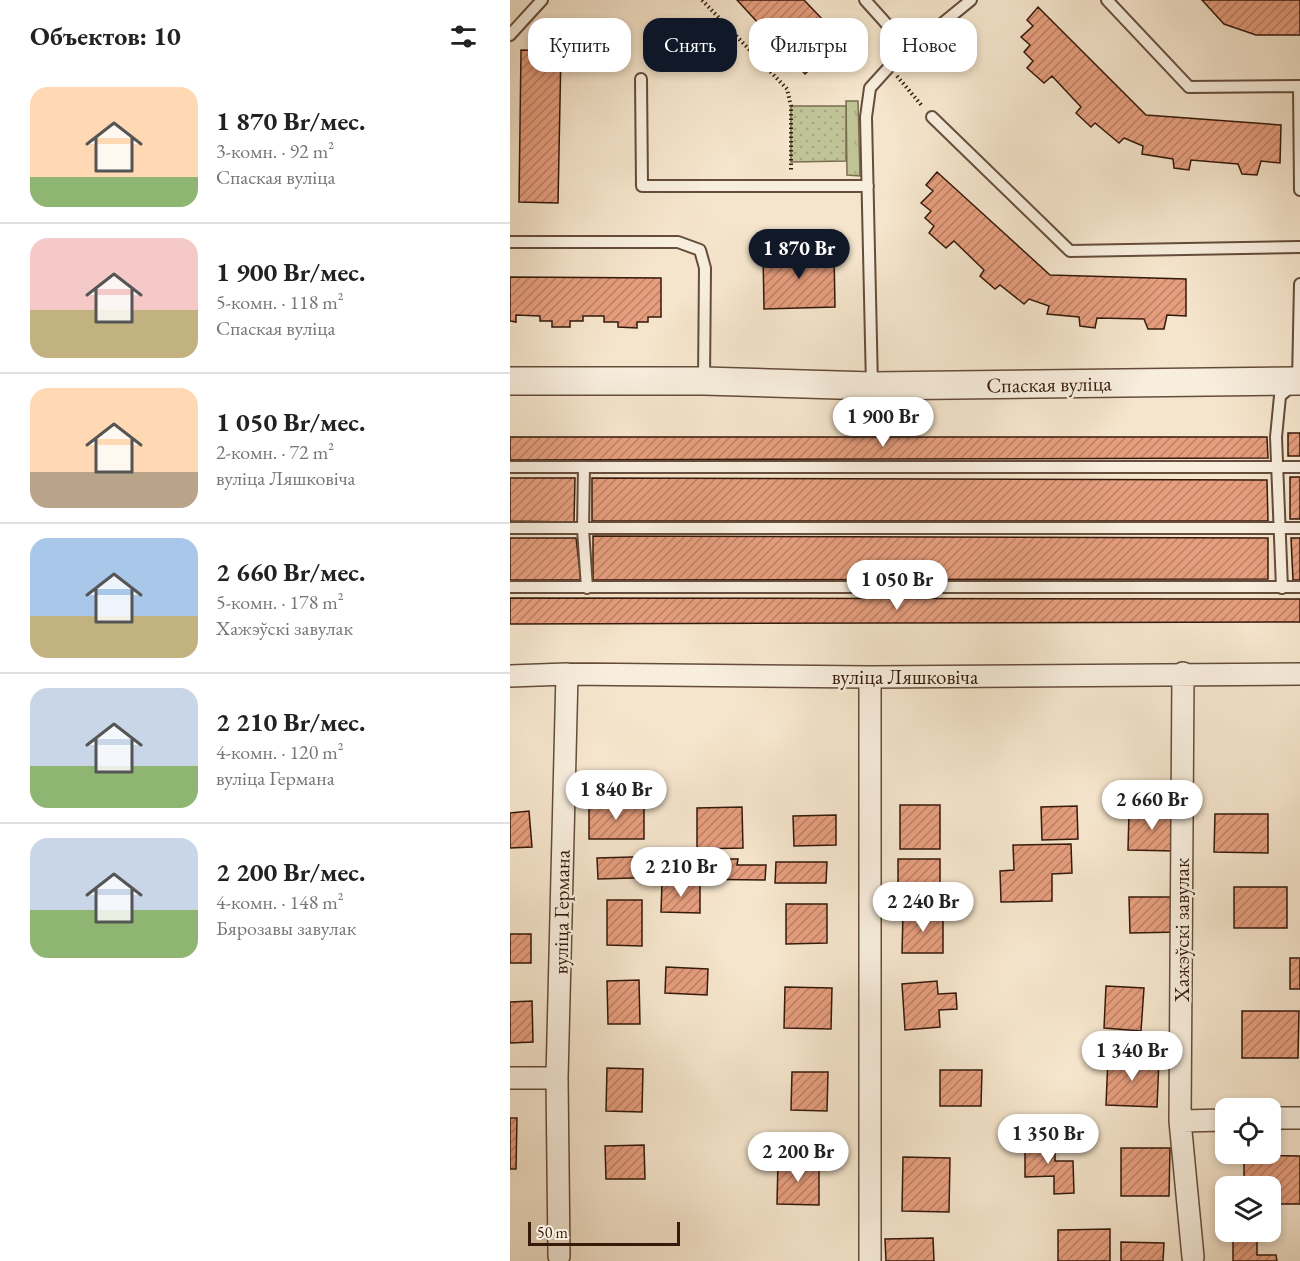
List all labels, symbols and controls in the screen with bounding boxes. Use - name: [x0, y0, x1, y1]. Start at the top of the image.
- chip: Купить: [528, 18, 631, 72]
- chip: Снять: [643, 18, 737, 72]
- chip: Фильтры: [749, 18, 868, 72]
- chip: Новое: [880, 18, 977, 72]
- text: Объектов: 10: [30, 19, 181, 53]
- icon: filters: [447, 20, 480, 53]
- text: 1 870 Br/мес.: [216, 104, 365, 138]
- icon: home: [78, 111, 150, 183]
- text: 3-комн. · 92 m²: [216, 138, 334, 164]
- text: Спаская вуліца: [216, 164, 335, 190]
- pin: 1 870 Br: [737, 229, 861, 280]
- text: 1 870 Br: [763, 235, 835, 261]
- text: 1 900 Br/мес.: [216, 255, 365, 289]
- icon: home: [78, 262, 150, 334]
- text: 5-комн. · 118 m²: [216, 289, 344, 315]
- text: Спаская вуліца: [216, 315, 335, 341]
- street label: Спаская вуліца: [986, 369, 1113, 399]
- pin: 1 900 Br: [821, 397, 945, 448]
- text: 1 900 Br: [847, 403, 919, 429]
- text: 1 050 Br/мес.: [216, 405, 365, 439]
- icon: home: [78, 412, 150, 484]
- text: 2-комн. · 72 m²: [216, 439, 334, 465]
- text: вуліца Ляшковіча: [216, 465, 356, 491]
- text: 2 660 Br/мес.: [216, 555, 365, 589]
- pin: 1 050 Br: [835, 560, 959, 611]
- icon: home: [78, 562, 150, 634]
- text: 1 050 Br: [861, 566, 933, 592]
- text: 5-комн. · 178 m²: [216, 589, 344, 615]
- text: Хажэўскі завулак: [216, 615, 353, 641]
- street label: вуліца Ляшковіча: [832, 663, 979, 690]
- text: 2 210 Br/мес.: [216, 705, 365, 739]
- icon: home: [78, 712, 150, 784]
- text: 4-комн. · 120 m²: [216, 739, 344, 765]
- text: вуліца Германа: [216, 765, 335, 791]
- pin: 1 840 Br: [554, 770, 678, 821]
- text: 1 840 Br: [580, 776, 652, 802]
- pin: 2 660 Br: [1090, 780, 1214, 831]
- text: 2 660 Br: [1116, 786, 1188, 812]
- pin: 2 210 Br: [619, 847, 743, 898]
- street label: вуліца Германа: [546, 849, 576, 975]
- text: 2 210 Br: [645, 853, 717, 879]
- text: 2 200 Br/мес.: [216, 855, 365, 889]
- street label: Хажэўскі завулак: [1168, 858, 1195, 1003]
- icon: home: [78, 862, 150, 934]
- pin: 2 240 Br: [861, 882, 985, 933]
- text: 2 240 Br: [887, 888, 959, 914]
- text: 4-комн. · 148 m²: [216, 889, 344, 915]
- text: Бярозавы завулак: [216, 915, 356, 941]
- pin: 1 340 Br: [1070, 1031, 1194, 1082]
- text: 1 340 Br: [1096, 1037, 1168, 1063]
- map controls: [1215, 1098, 1281, 1242]
- button: locate: [1215, 1098, 1281, 1164]
- pin: 1 350 Br: [986, 1114, 1110, 1165]
- text: 1 350 Br: [1012, 1120, 1084, 1146]
- pin: 2 200 Br: [736, 1132, 860, 1183]
- text: 2 200 Br: [762, 1138, 834, 1164]
- button: layers: [1215, 1176, 1281, 1242]
- scale bar: [528, 1219, 680, 1246]
- text: 50 m: [537, 1222, 568, 1243]

